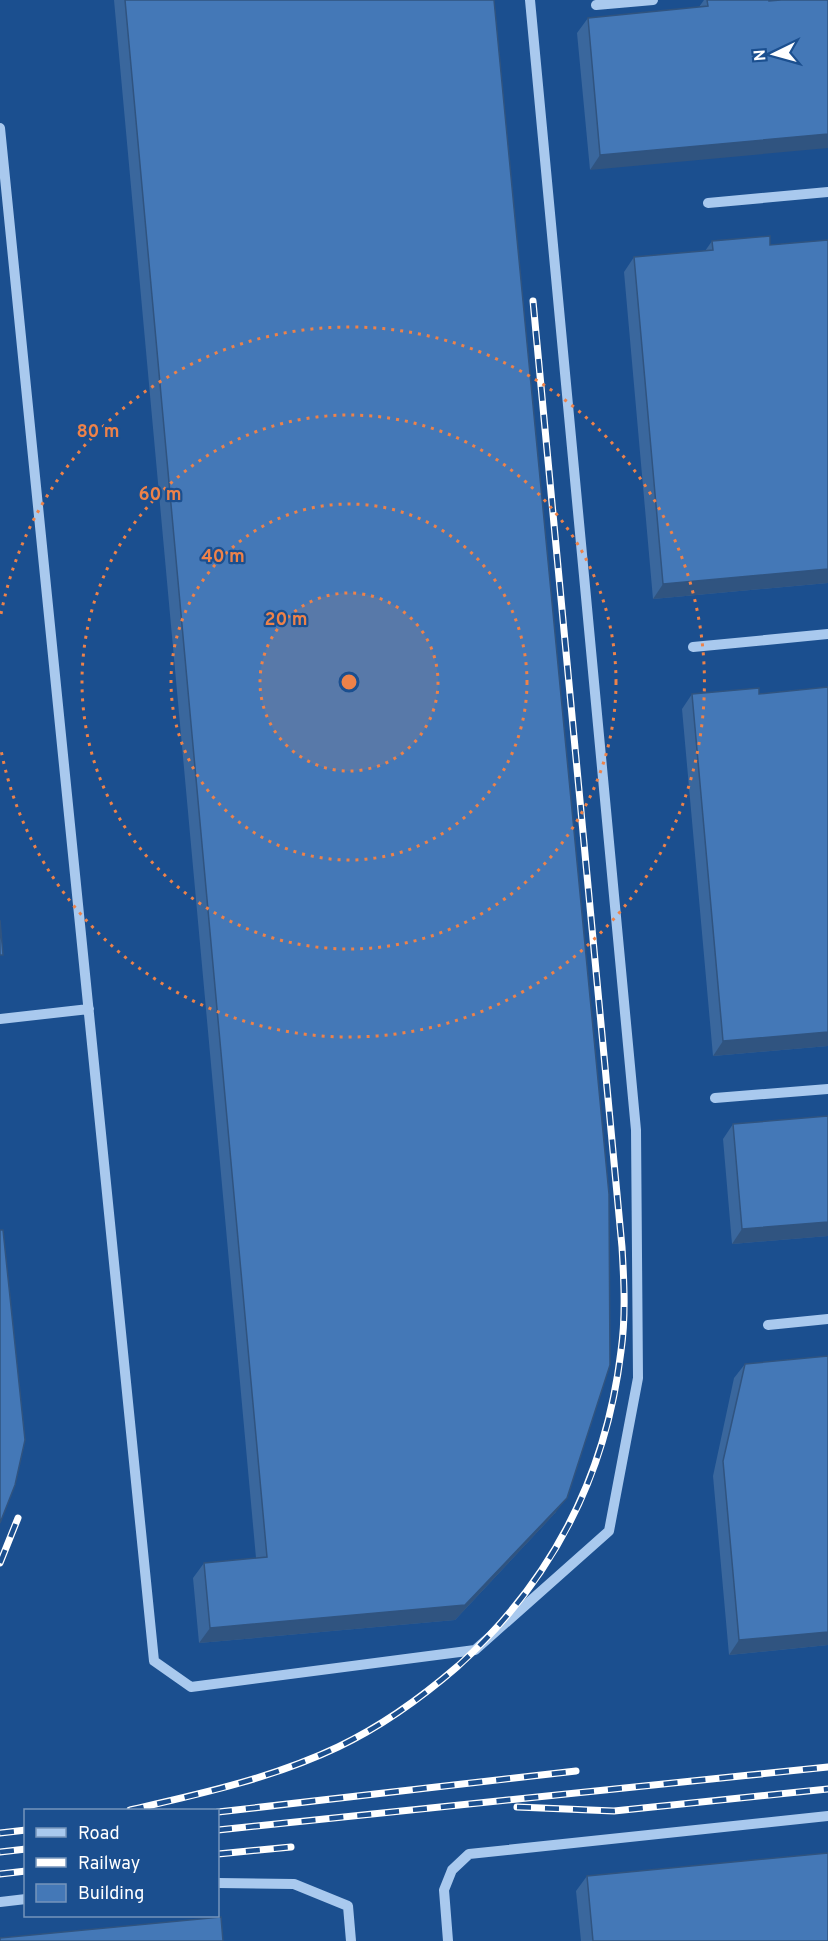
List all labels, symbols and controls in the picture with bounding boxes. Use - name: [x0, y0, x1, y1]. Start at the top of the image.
- north arrow: [744, 24, 804, 84]
- text: N: [751, 49, 772, 62]
- text: 80 m: [76, 421, 120, 444]
- text: 60 m: [138, 484, 182, 507]
- text: 40 m: [201, 546, 245, 569]
- text: 20 m: [264, 609, 308, 632]
- centre of rings: [339, 672, 359, 692]
- legend: [24, 1809, 219, 1917]
- text: Road: [78, 1823, 120, 1846]
- text: Railway: [78, 1853, 140, 1876]
- text: Building: [78, 1883, 144, 1906]

